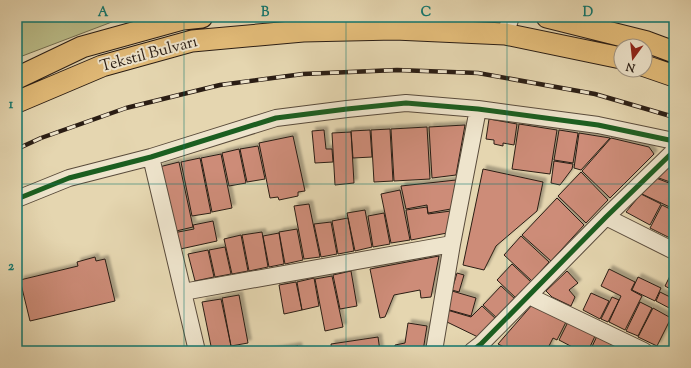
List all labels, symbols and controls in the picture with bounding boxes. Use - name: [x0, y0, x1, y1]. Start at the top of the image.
- text: A: [98, 4, 109, 22]
- text: B: [261, 4, 270, 22]
- text: C: [421, 4, 431, 22]
- text: D: [583, 4, 593, 22]
- street label: Tekstil Bulvarı: [98, 31, 201, 79]
- north arrow: [613, 38, 653, 78]
- text: N: [624, 58, 638, 76]
- text: 1: [9, 96, 14, 114]
- text: 2: [8, 258, 15, 276]

